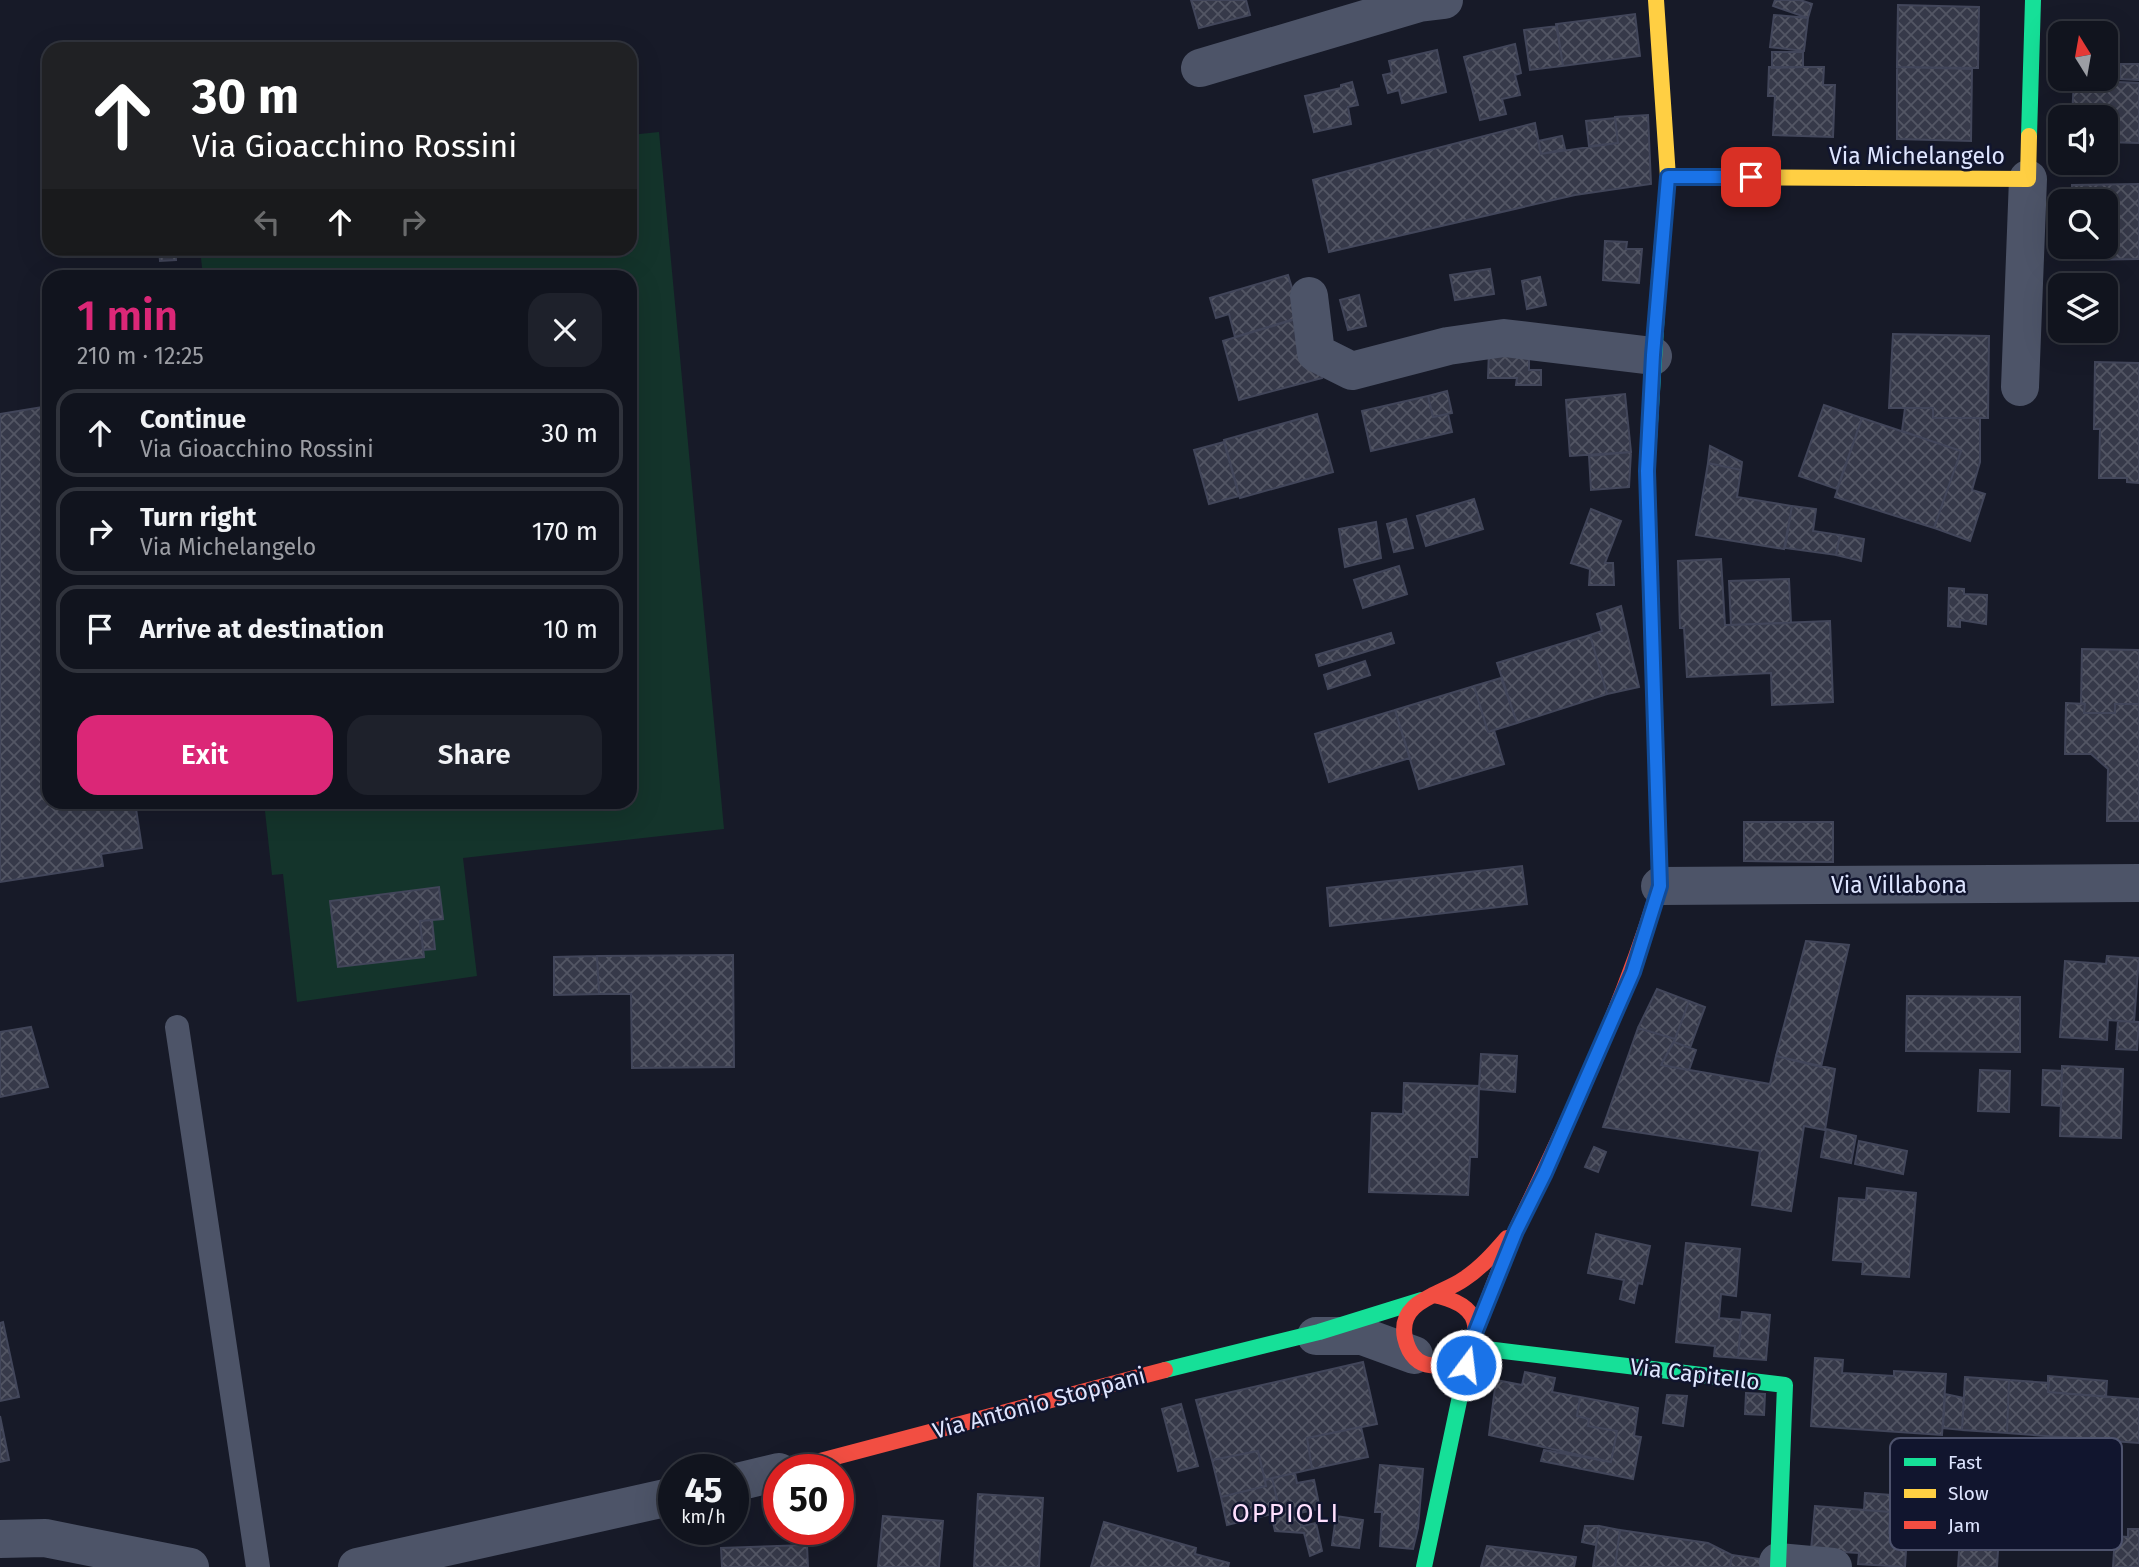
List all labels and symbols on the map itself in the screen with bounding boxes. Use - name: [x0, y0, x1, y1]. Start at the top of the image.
- north arrow: [2048, 21, 2118, 91]
- street label: Via Michelangelo: [1829, 142, 2005, 170]
- pin: [1721, 147, 1781, 207]
- street label: Via Villabona: [1831, 871, 1967, 899]
- position arrow: [1429, 1328, 1503, 1402]
- street label: Via Capitello: [1629, 1352, 1761, 1396]
- street label: Via Antonio Stoppani: [930, 1361, 1148, 1445]
- legend: [1890, 1438, 2122, 1550]
- text: Fast: [1948, 1451, 1982, 1474]
- speed limit sign: 50: [763, 1454, 854, 1545]
- text: Slow: [1948, 1482, 1989, 1505]
- district label: OPPIOLI: [1232, 1498, 1340, 1529]
- text: Jam: [1948, 1514, 1980, 1537]

